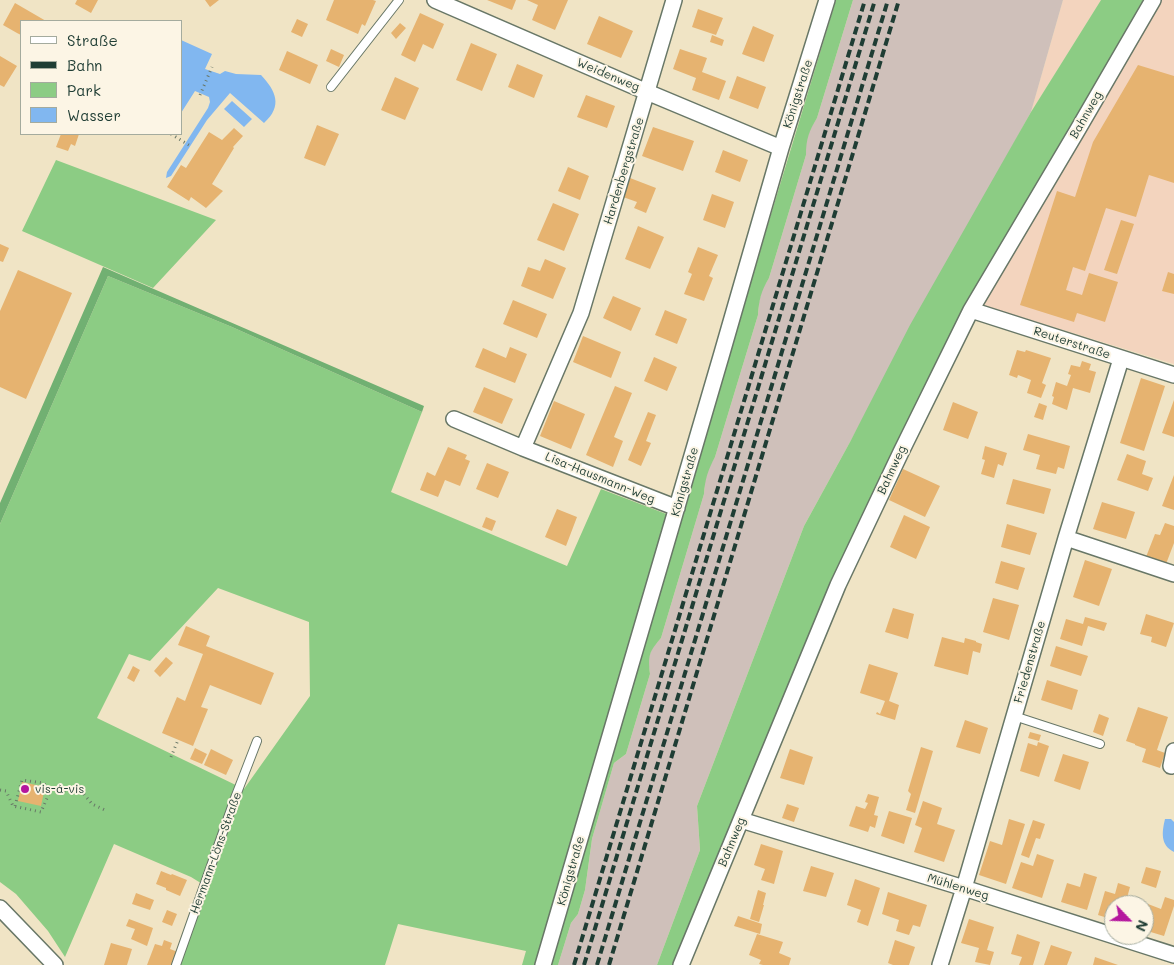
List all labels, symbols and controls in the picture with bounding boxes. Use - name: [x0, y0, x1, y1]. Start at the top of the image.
- legend: [20, 20, 182, 135]
- text: Straße: [67, 30, 118, 50]
- text: Bahn: [67, 55, 102, 75]
- street label: Weidenweg: [574, 55, 642, 95]
- street label: Königstraße: [780, 58, 816, 130]
- text: Park: [67, 80, 101, 100]
- street label: Bahnweg: [1067, 89, 1105, 141]
- text: Wasser: [67, 105, 121, 125]
- street label: Hardenbergstraße: [601, 116, 647, 226]
- street label: Reuterstraße: [1032, 324, 1112, 362]
- street label: Bahnweg: [874, 443, 910, 497]
- street label: Königstraße: [668, 446, 702, 518]
- street label: Lisa-Hausmann-Weg: [543, 449, 657, 507]
- street label: Friedenstraße: [1011, 619, 1049, 705]
- place label: vis-á-vis: [35, 782, 84, 796]
- marker: vis-á-vis: [19, 783, 31, 795]
- street label: Hermann-Löns-Straße: [187, 790, 245, 916]
- street label: Bahnweg: [715, 815, 749, 869]
- street label: Königstraße: [554, 835, 588, 907]
- street label: Mühlenweg: [925, 871, 991, 903]
- north arrow: [1104, 895, 1154, 945]
- text: N: [1131, 917, 1153, 935]

